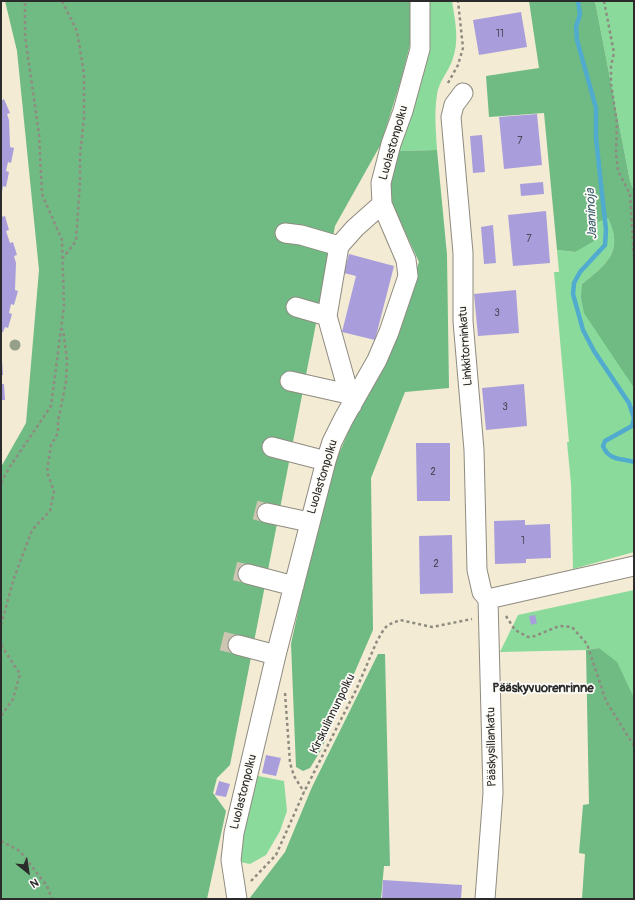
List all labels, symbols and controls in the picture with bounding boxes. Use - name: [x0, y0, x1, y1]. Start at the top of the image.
- house number: 11: [496, 28, 504, 40]
- street label: Luolastonpolku: [376, 104, 412, 182]
- house number: 7: [517, 135, 523, 147]
- water label: Jaaninoja: [583, 188, 601, 240]
- house number: 7: [526, 233, 532, 245]
- street label: Linkkitorninkatu: [456, 306, 476, 386]
- house number: 3: [494, 307, 500, 319]
- house number: 3: [502, 401, 508, 413]
- street label: Luolastonpolku: [305, 438, 341, 516]
- house number: 2: [430, 466, 436, 478]
- house number: 1: [521, 535, 525, 547]
- house number: 2: [433, 558, 439, 570]
- street label: Kirskulinnunpolku: [307, 672, 359, 756]
- district label: Pääskyvuorenrinne: [492, 681, 594, 697]
- street label: Pääskysillankatu: [484, 707, 500, 787]
- street label: Luolastonpolku: [228, 753, 260, 831]
- north arrow: [8, 852, 48, 892]
- text: N: [28, 875, 41, 890]

